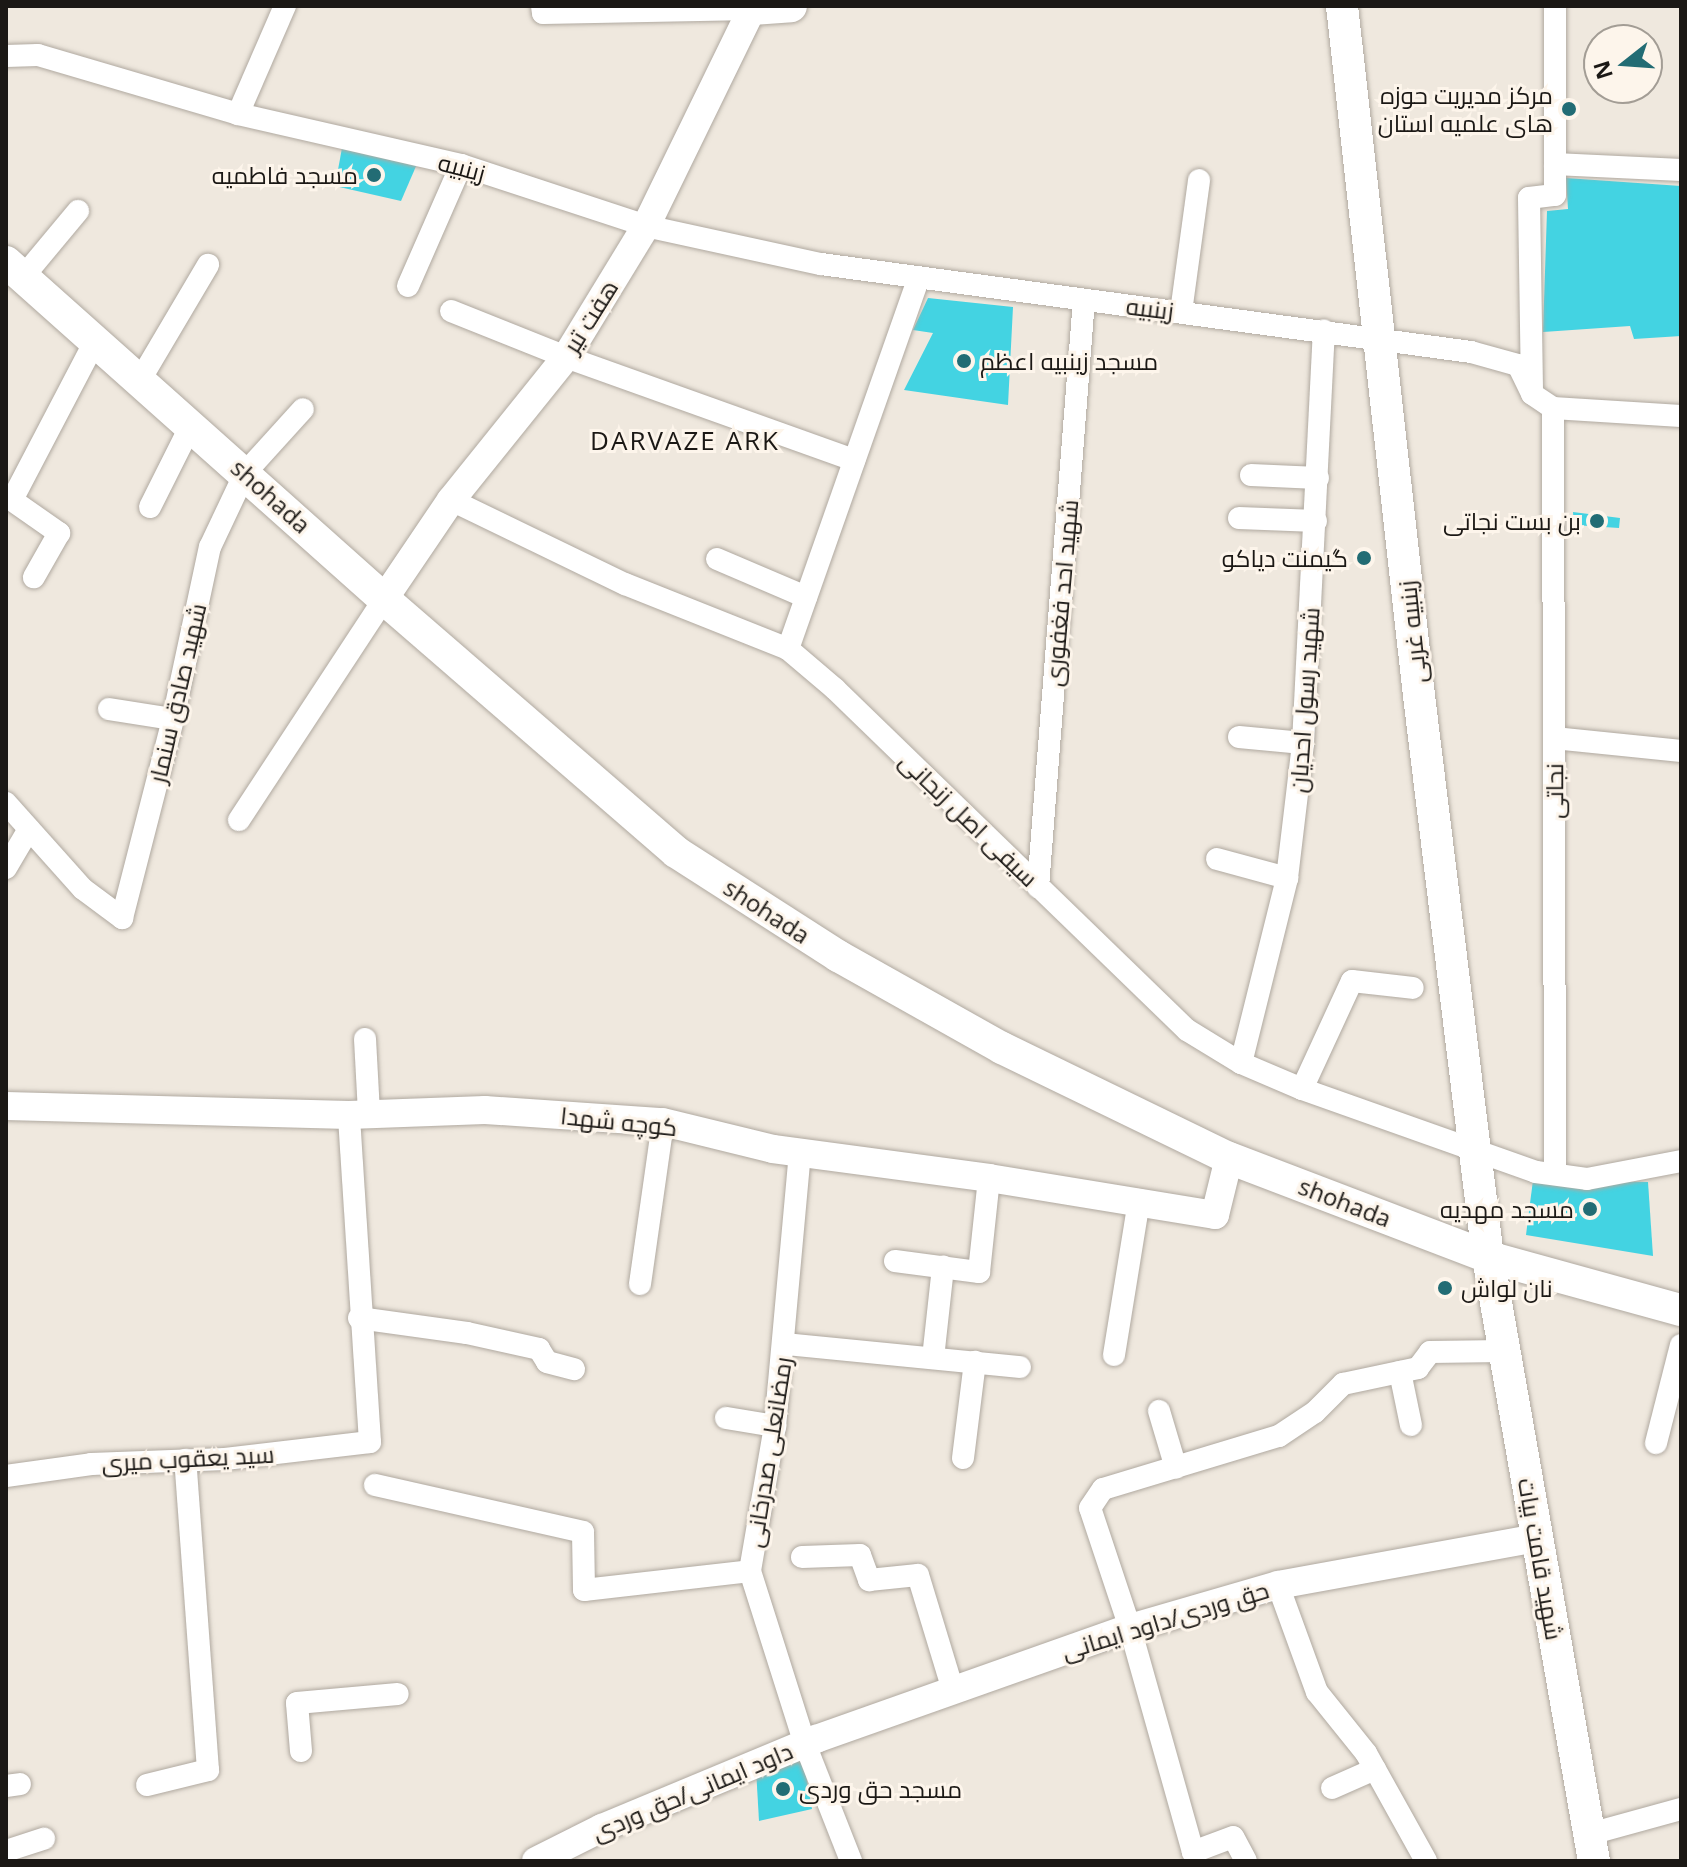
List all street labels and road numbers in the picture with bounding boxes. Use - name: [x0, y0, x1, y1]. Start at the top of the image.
- street label: زینبیه: [435, 147, 489, 187]
- street label: هفت تیر: [556, 274, 624, 358]
- street label: زینبیه: [1125, 291, 1175, 325]
- street label: shohada: [225, 453, 317, 539]
- street label: شهید احد فغفوری: [1038, 498, 1084, 688]
- street label: زینبیه غربی: [1392, 579, 1432, 685]
- street label: شهید صادق سنمار: [142, 600, 212, 786]
- street label: شهید رسول احدیان: [1283, 606, 1325, 794]
- street label: سیفی اصل زنجانی: [894, 746, 1044, 892]
- street label: نجاتی: [1540, 763, 1568, 819]
- street label: shohada: [719, 873, 815, 949]
- street label: کوچه شهدا: [559, 1101, 679, 1141]
- street label: shohada: [1295, 1171, 1395, 1233]
- street label: رمضانعلی صدرخانی: [739, 1355, 797, 1549]
- street label: سید یعقوب میری: [101, 1439, 275, 1477]
- street label: شهید قامت بیات: [1513, 1476, 1569, 1642]
- street label: حق وردی/داود ایمانی: [1058, 1575, 1272, 1665]
- street label: داود ایمانی/حق وردی: [587, 1736, 797, 1846]

